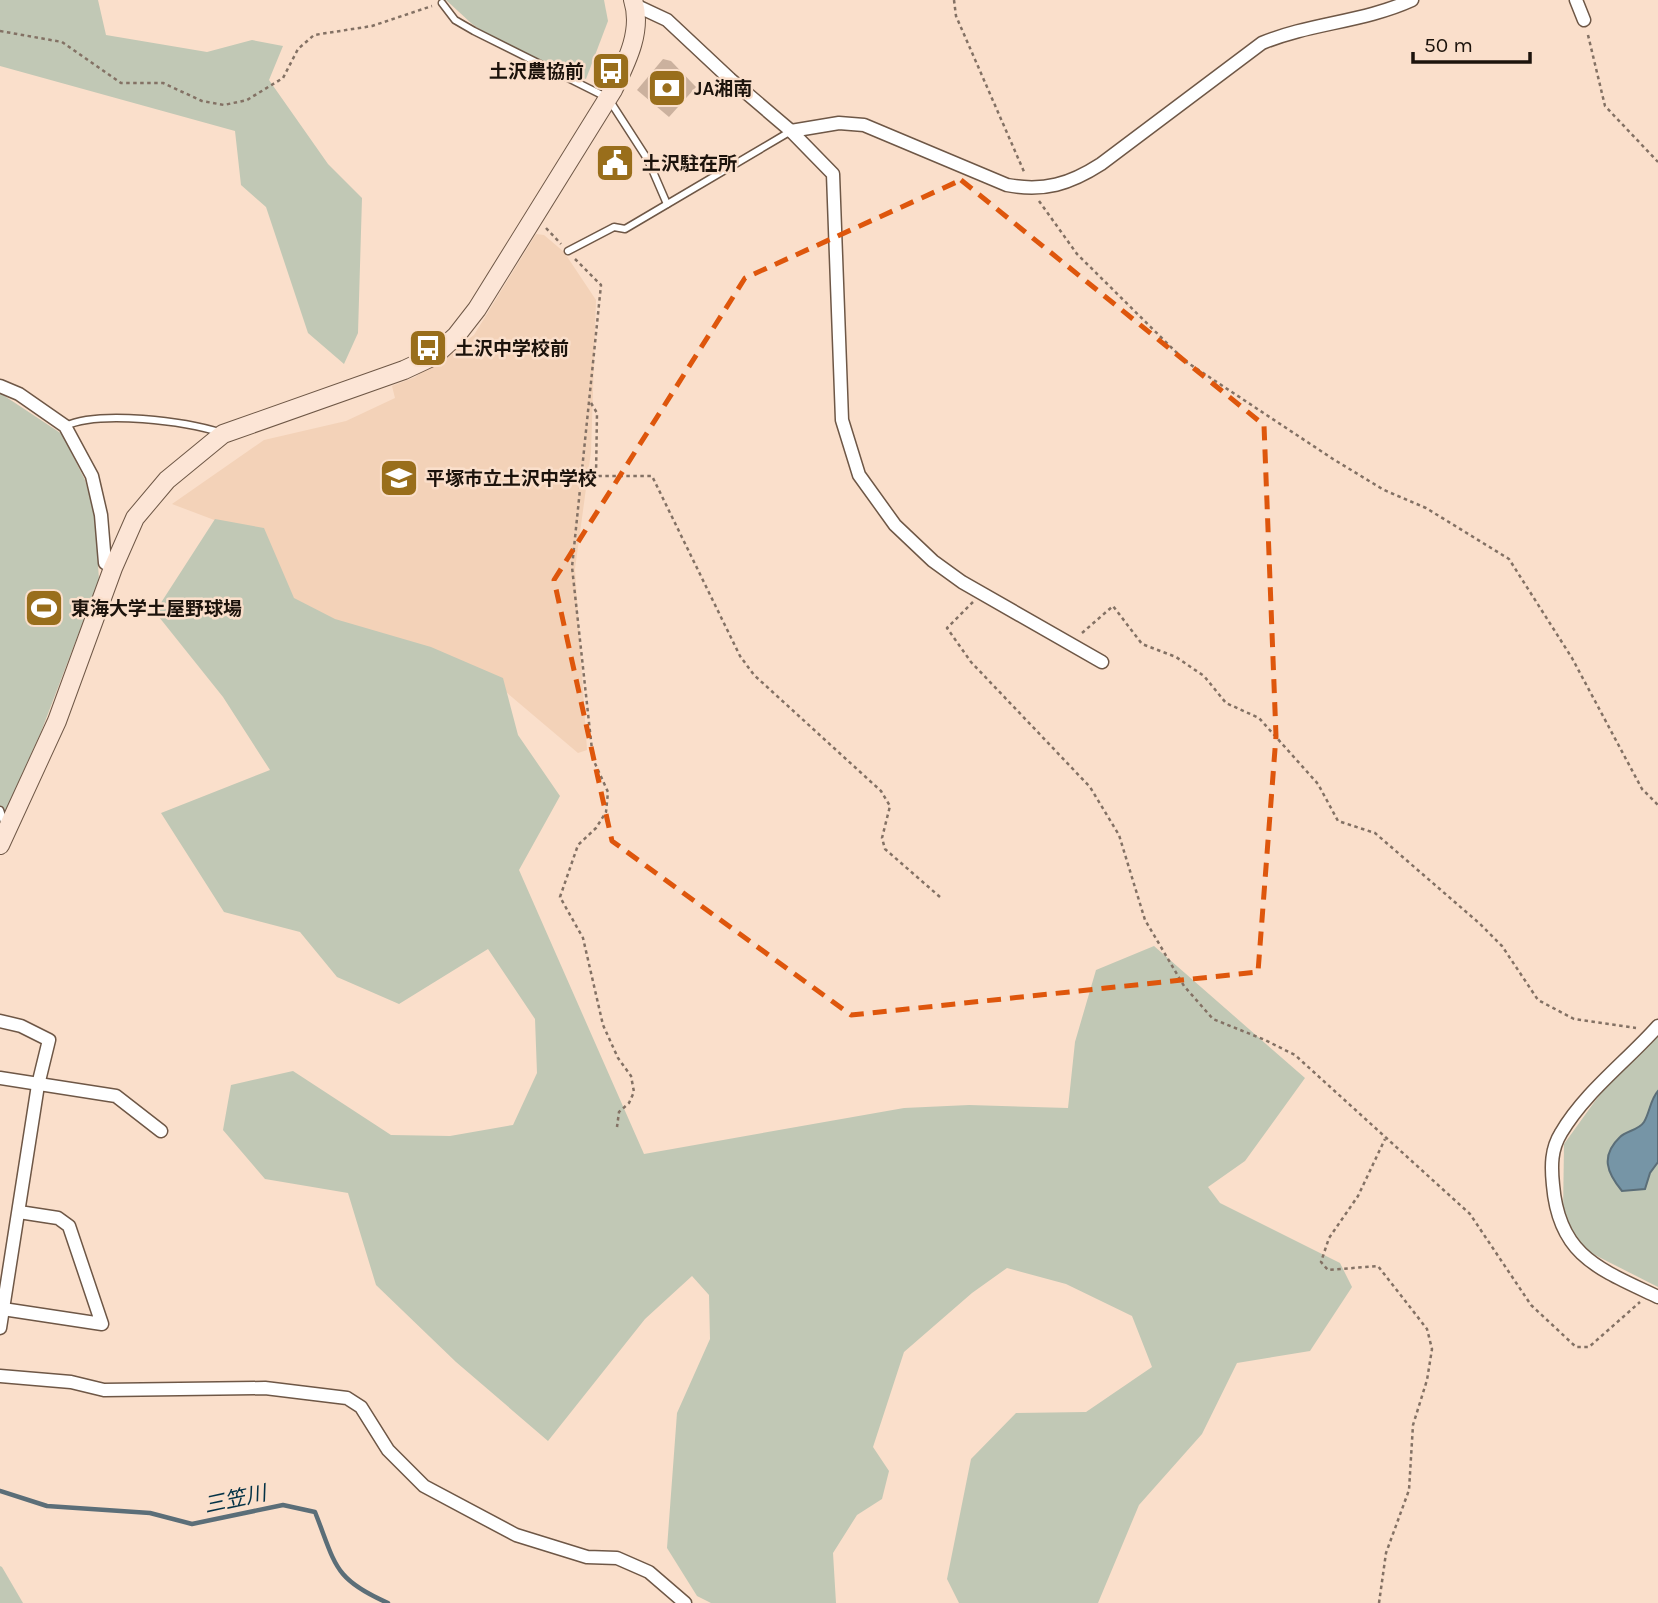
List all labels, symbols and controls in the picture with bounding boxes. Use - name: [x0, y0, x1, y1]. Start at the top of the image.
- scale bar: [1413, 21, 1530, 65]
- text: 50 m: [1424, 33, 1473, 57]
- bus stop icon: 土沢農協前: [590, 50, 632, 92]
- place label: 土沢農協前: [489, 61, 584, 83]
- bank icon: JA湘南: [646, 67, 688, 109]
- place label: JA湘南: [694, 78, 752, 100]
- public building icon: 土沢駐在所: [594, 142, 636, 184]
- place label: 土沢駐在所: [642, 153, 737, 175]
- bus stop icon: 土沢中学校前: [407, 327, 449, 369]
- place label: 土沢中学校前: [455, 338, 569, 360]
- school or university icon: 平塚市立土沢中学校: [378, 457, 420, 499]
- place label: 平塚市立土沢中学校: [426, 468, 597, 490]
- sports icon: 東海大学土屋野球場: [23, 587, 65, 629]
- place label: 東海大学土屋野球場: [71, 598, 242, 620]
- water label: 三笠川: [202, 1480, 270, 1517]

